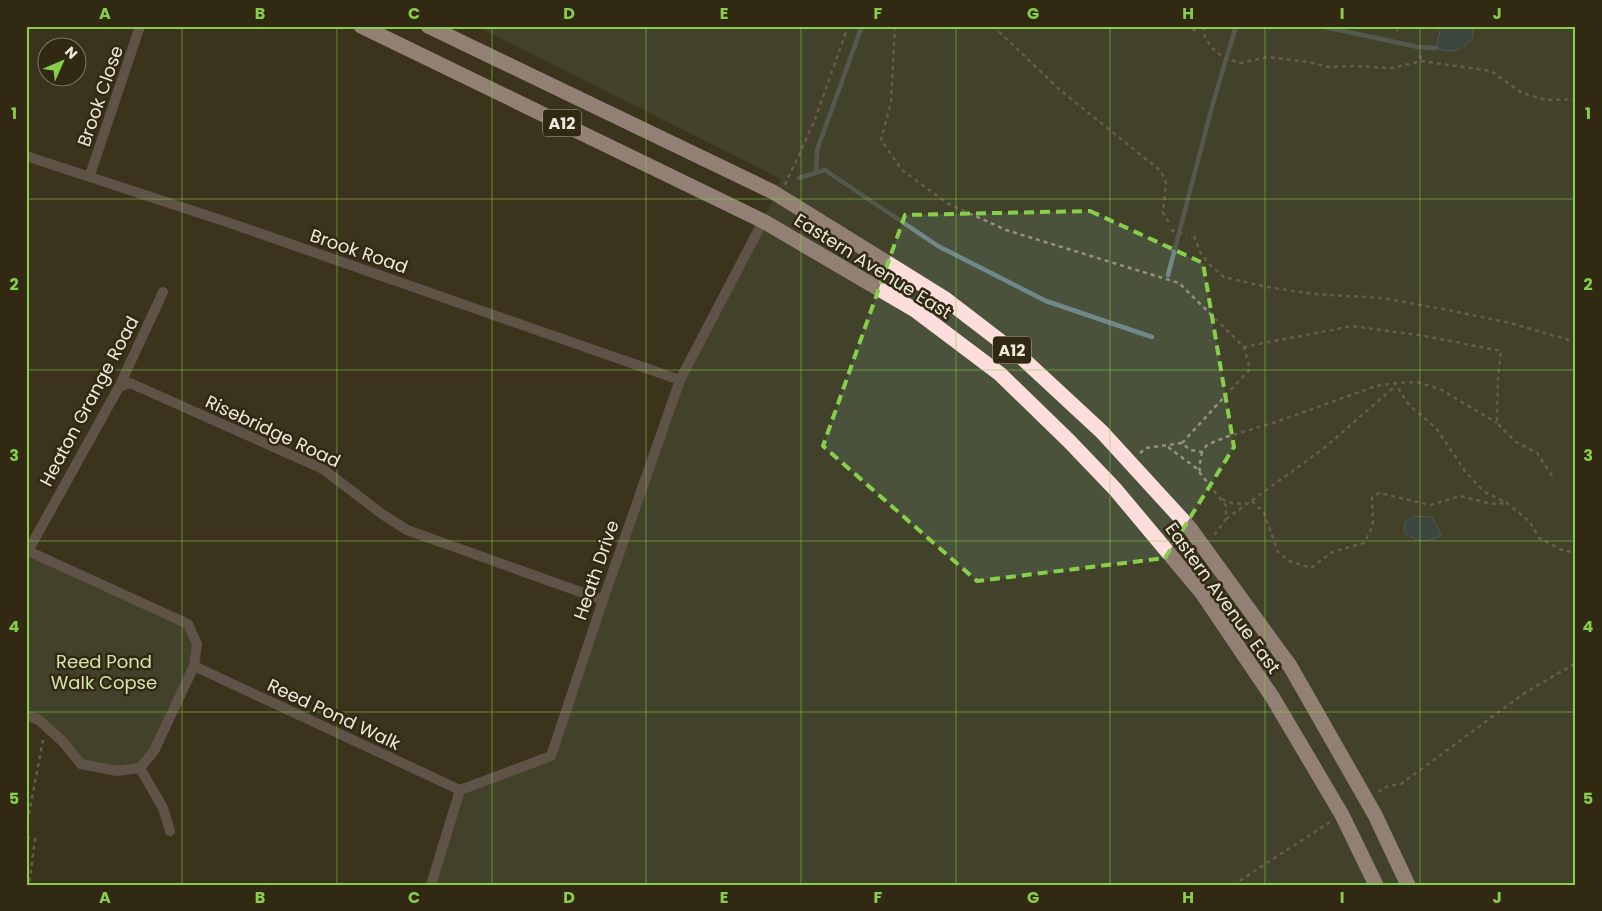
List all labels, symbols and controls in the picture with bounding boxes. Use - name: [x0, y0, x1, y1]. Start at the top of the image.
- text: A: [99, 2, 111, 25]
- text: B: [255, 2, 265, 25]
- text: C: [408, 2, 420, 25]
- text: D: [563, 2, 575, 25]
- text: E: [720, 2, 728, 25]
- text: F: [874, 2, 883, 25]
- text: G: [1027, 2, 1039, 25]
- text: H: [1182, 2, 1194, 25]
- text: I: [1340, 2, 1344, 25]
- text: J: [1492, 2, 1502, 25]
- north arrow: [38, 38, 88, 88]
- text: N: [60, 42, 82, 64]
- street label: Brook Close: [71, 42, 129, 150]
- text: 1: [11, 102, 17, 125]
- text: 1: [1585, 102, 1591, 125]
- road number: A12: [543, 110, 581, 136]
- street label: Eastern Avenue East: [790, 207, 956, 325]
- street label: Brook Road: [307, 223, 411, 279]
- text: 2: [9, 273, 19, 296]
- text: 2: [1583, 273, 1593, 296]
- street label: Heaton Grange Road: [33, 311, 145, 491]
- road number: A12: [993, 336, 1031, 364]
- street label: Risebridge Road: [201, 389, 345, 473]
- text: 3: [9, 444, 19, 467]
- text: 3: [1583, 444, 1593, 467]
- street label: Heath Drive: [567, 517, 625, 623]
- street label: Eastern Avenue East: [1160, 517, 1286, 679]
- text: 4: [9, 615, 20, 638]
- text: 4: [1583, 615, 1594, 638]
- park label: Reed Pond Walk Copse: [51, 649, 157, 695]
- street label: Reed Pond Walk: [263, 672, 405, 756]
- text: 5: [9, 787, 19, 810]
- text: 5: [1583, 787, 1593, 810]
- text: A: [99, 886, 111, 909]
- text: B: [255, 886, 265, 909]
- text: C: [408, 886, 420, 909]
- text: D: [563, 886, 575, 909]
- text: E: [720, 886, 728, 909]
- text: F: [874, 886, 883, 909]
- text: G: [1027, 886, 1039, 909]
- text: H: [1182, 886, 1194, 909]
- text: I: [1340, 886, 1344, 909]
- text: J: [1492, 886, 1502, 909]

